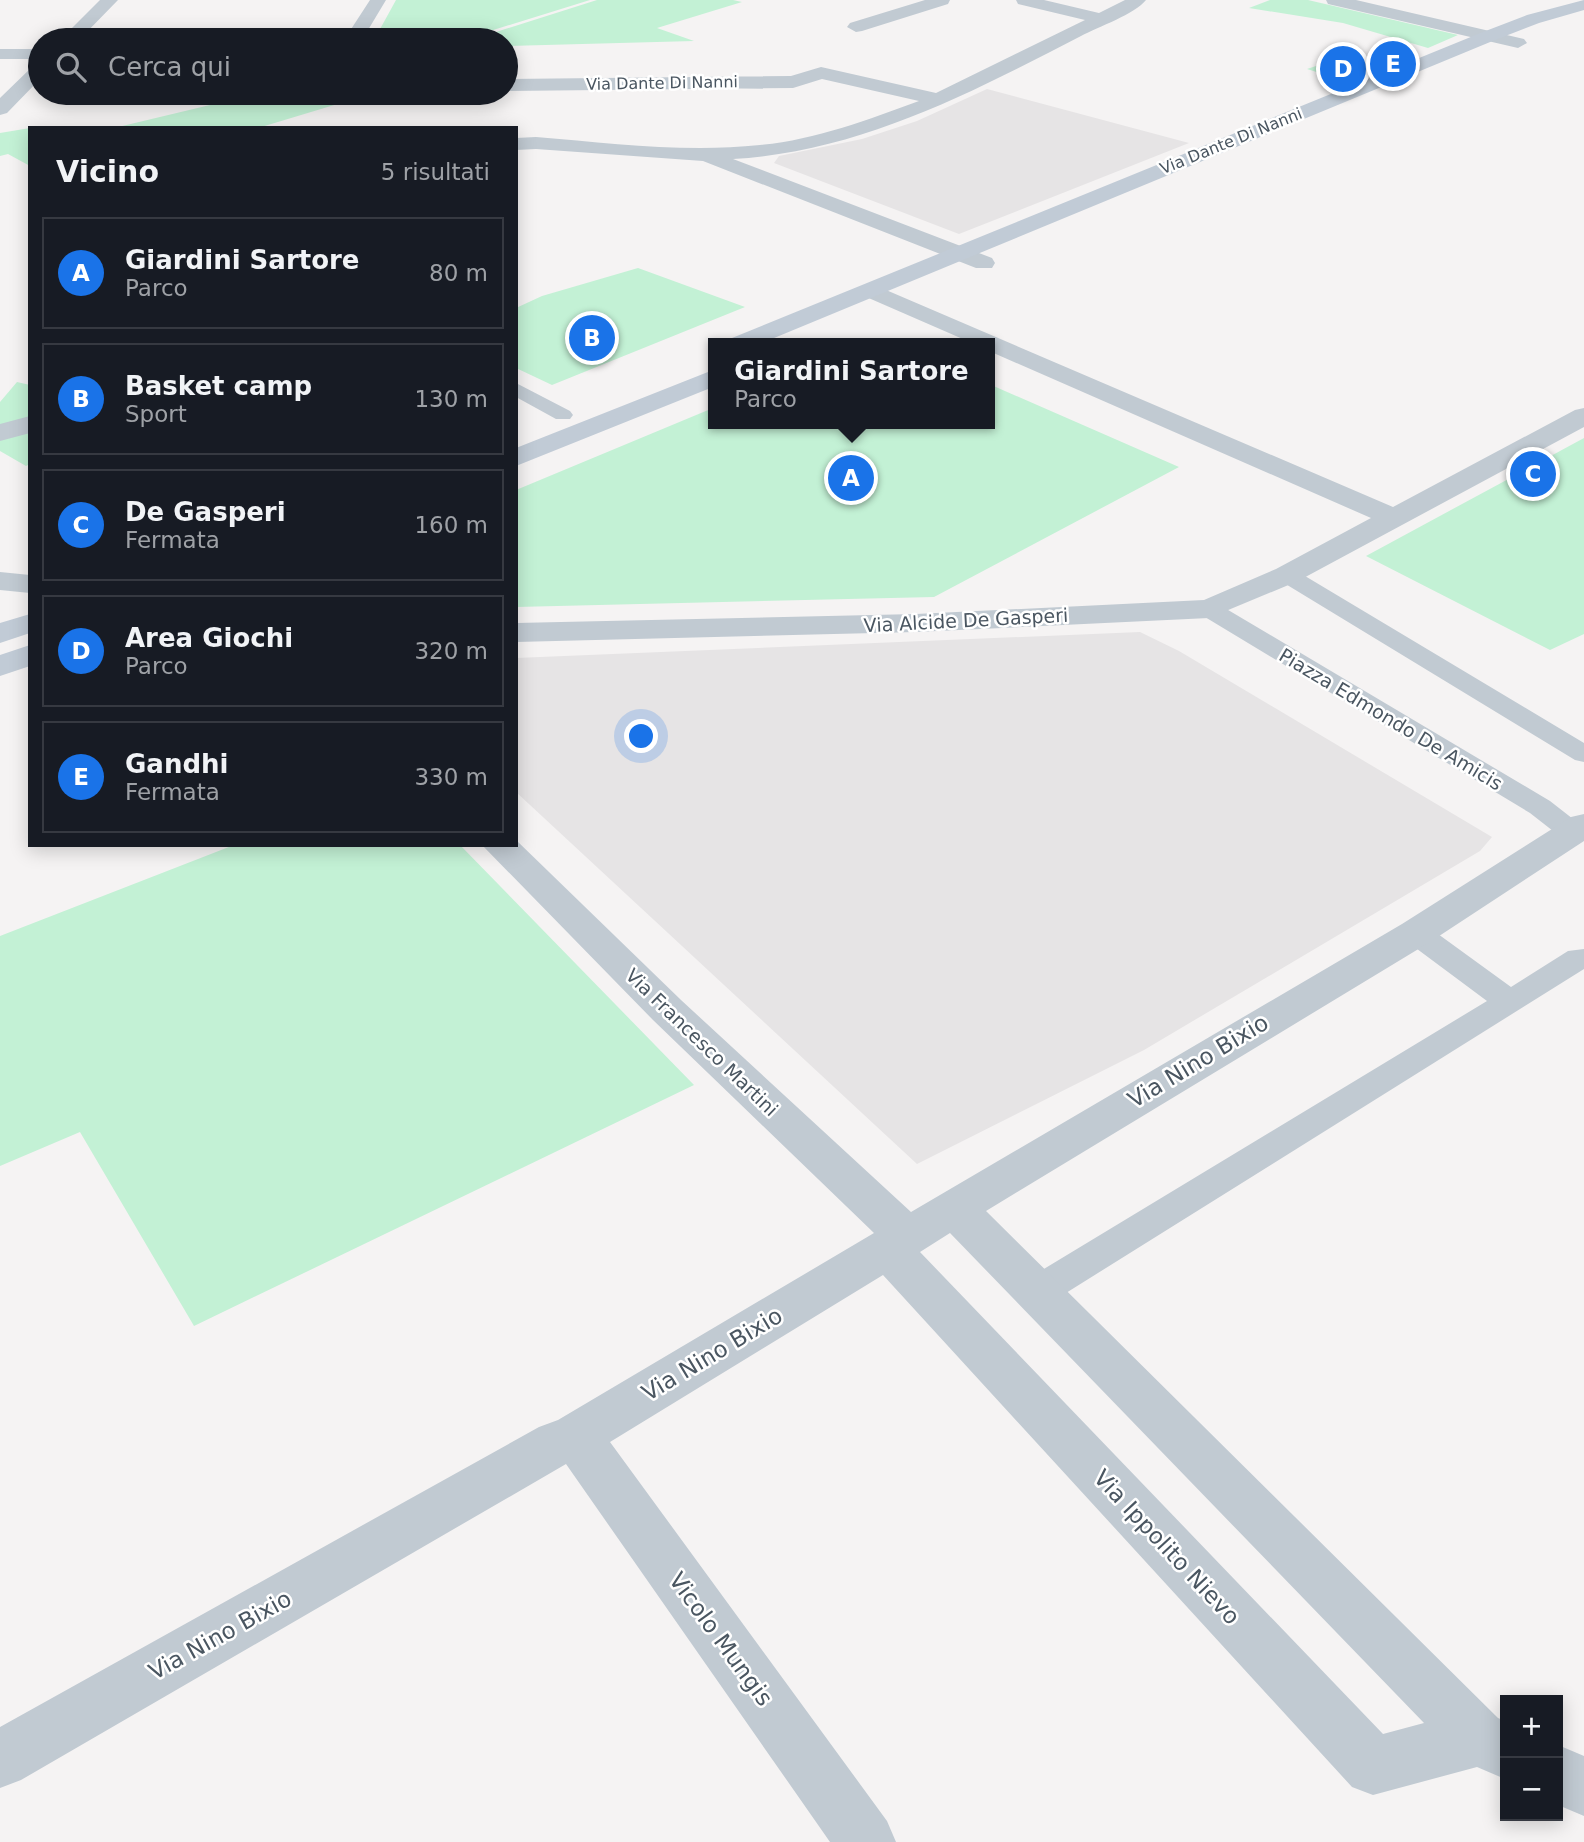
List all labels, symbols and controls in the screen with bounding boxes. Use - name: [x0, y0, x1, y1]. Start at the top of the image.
- search box: [28, 28, 518, 105]
- pin: E: [1370, 38, 1416, 90]
- pin: D: [1320, 43, 1366, 95]
- icon: search: [52, 48, 90, 86]
- text: Cerca qui: [108, 52, 231, 82]
- street label: Via Dante Di Nanni: [586, 72, 738, 94]
- street label: Via Dante Di Nanni: [1157, 104, 1305, 178]
- text: Vicino: [56, 154, 159, 189]
- text: 5 risultati: [381, 159, 490, 185]
- text: Giardini Sartore: [125, 245, 359, 275]
- text: A: [72, 260, 90, 286]
- text: 80 m: [429, 260, 488, 286]
- text: Parco: [125, 275, 188, 301]
- pin: B: [569, 312, 615, 364]
- popup: [708, 338, 995, 429]
- text: Giardini Sartore: [734, 356, 969, 386]
- text: Basket camp: [125, 371, 312, 401]
- text: B: [72, 386, 90, 412]
- text: 130 m: [414, 386, 488, 412]
- text: Parco: [734, 386, 797, 412]
- text: Sport: [125, 401, 187, 427]
- pin: C: [1510, 448, 1556, 500]
- pin: A: [828, 452, 874, 504]
- text: De Gasperi: [125, 497, 286, 527]
- text: C: [73, 512, 89, 538]
- text: 160 m: [414, 512, 488, 538]
- text: Fermata: [125, 527, 220, 553]
- street label: Via Alcide De Gasperi: [863, 604, 1069, 636]
- text: Area Giochi: [125, 623, 293, 653]
- text: D: [71, 638, 91, 664]
- text: 320 m: [414, 638, 488, 664]
- street label: Piazza Edmondo De Amicis: [1275, 644, 1507, 794]
- text: Parco: [125, 653, 188, 679]
- your location: [624, 719, 658, 753]
- text: Gandhi: [125, 749, 228, 779]
- text: E: [73, 764, 89, 790]
- text: 330 m: [414, 764, 488, 790]
- text: Fermata: [125, 779, 220, 805]
- street label: Via Francesco Martini: [621, 964, 783, 1120]
- street label: Via Nino Bixio: [1123, 1009, 1273, 1113]
- street label: Via Nino Bixio: [637, 1302, 787, 1406]
- street label: Via Ippolito Nievo: [1089, 1464, 1245, 1630]
- street label: Vicolo Mungis: [664, 1567, 778, 1711]
- street label: Via Nino Bixio: [144, 1585, 296, 1685]
- map controls: [1500, 1695, 1563, 1821]
- button: +: [1500, 1695, 1563, 1758]
- button: −: [1500, 1758, 1563, 1821]

